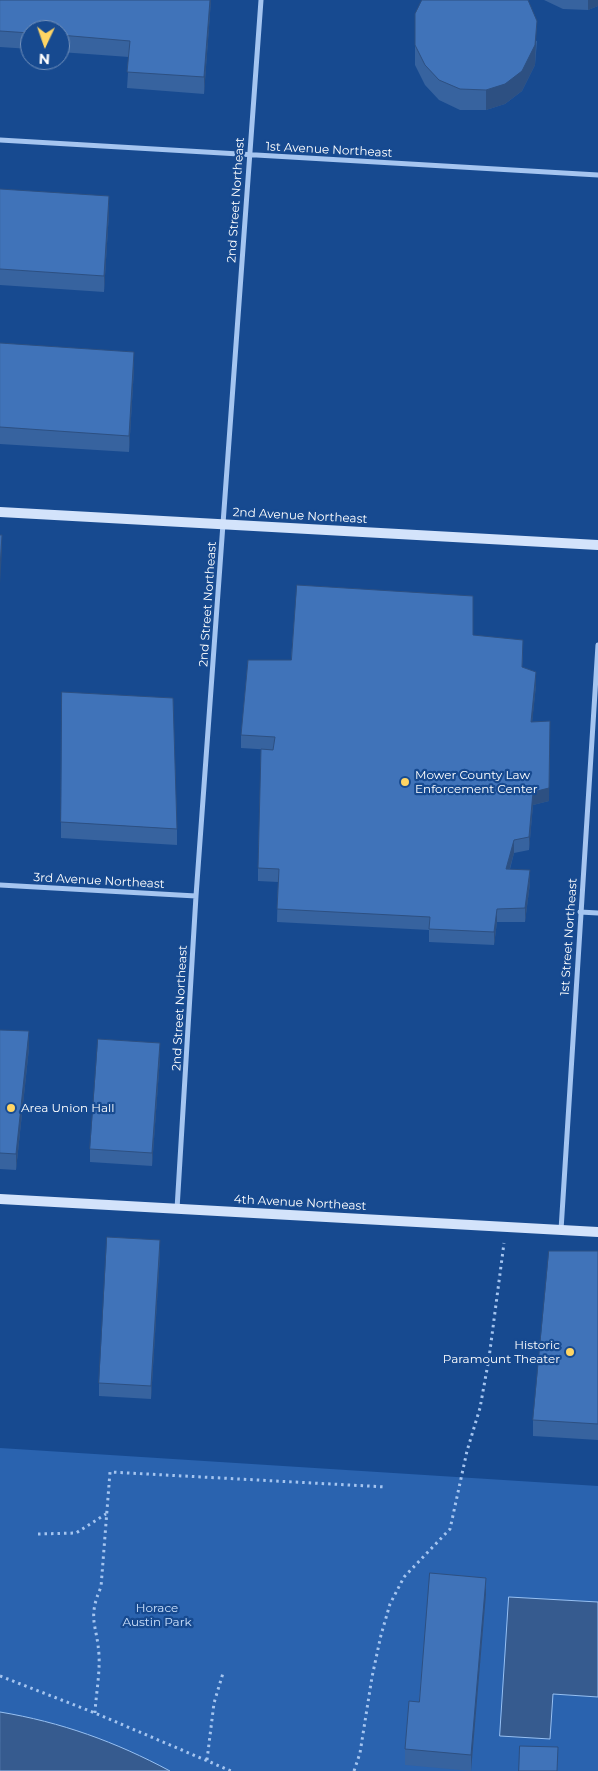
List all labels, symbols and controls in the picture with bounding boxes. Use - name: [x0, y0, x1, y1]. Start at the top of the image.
- north arrow: [20, 20, 70, 70]
- text: N: [38, 50, 50, 68]
- street label: 2nd Street Northeast: [224, 137, 248, 263]
- street label: 1st Avenue Northeast: [265, 139, 393, 161]
- street label: 2nd Avenue Northeast: [232, 505, 368, 527]
- street label: 2nd Street Northeast: [196, 541, 220, 667]
- place label: Mower County Law Enforcement Center: [415, 768, 538, 796]
- marker: Mower County Law Enforcement Center: [399, 776, 411, 788]
- street label: 3rd Avenue Northeast: [33, 870, 165, 892]
- street label: 1st Street Northeast: [558, 878, 580, 996]
- street label: 2nd Street Northeast: [170, 945, 190, 1071]
- place label: Area Union Hall: [21, 1101, 114, 1115]
- marker: Area Union Hall: [5, 1102, 17, 1114]
- street label: 4th Avenue Northeast: [233, 1192, 367, 1214]
- place label: Historic Paramount Theater: [443, 1338, 560, 1366]
- marker: Historic Paramount Theater: [564, 1346, 576, 1358]
- park label: Horace Austin Park: [122, 1601, 192, 1629]

